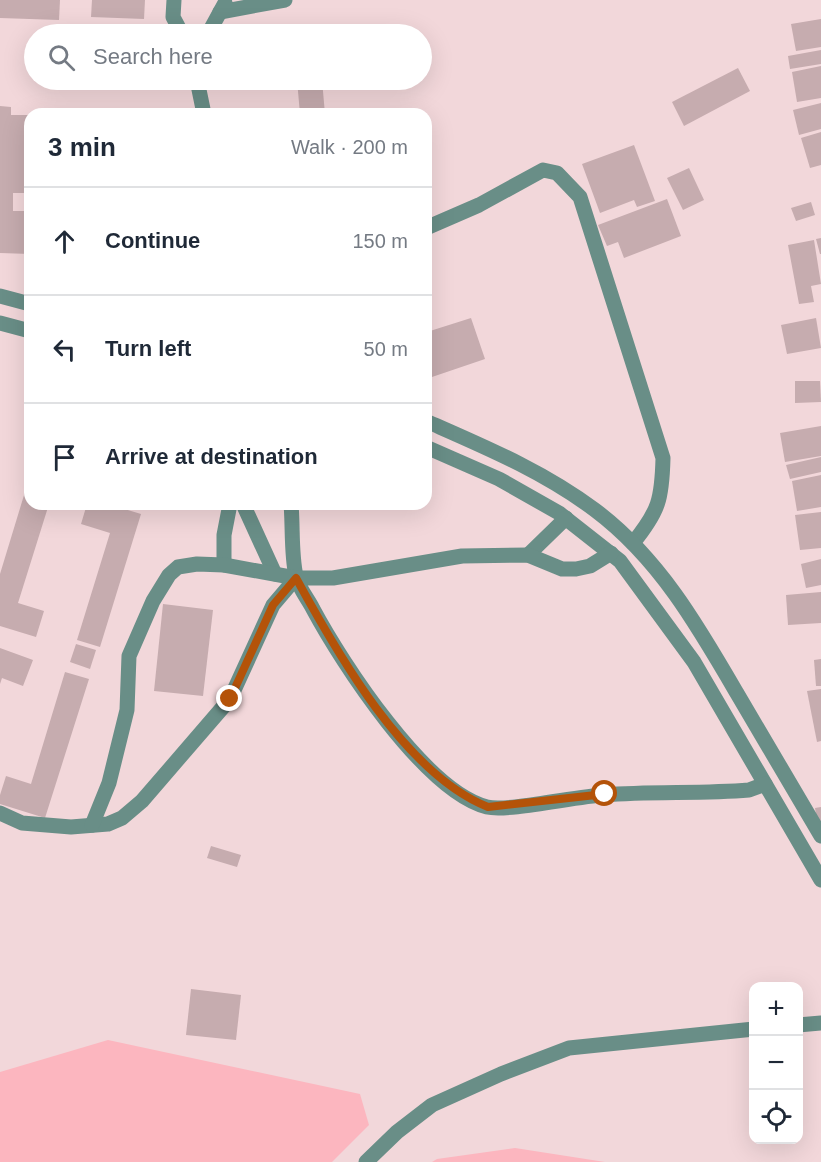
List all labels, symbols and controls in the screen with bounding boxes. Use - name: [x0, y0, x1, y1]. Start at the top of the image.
- search box: [24, 24, 432, 90]
- icon: search: [45, 41, 78, 74]
- text: Search here: [93, 44, 213, 69]
- text: 3 min: [48, 132, 116, 162]
- text: Walk · 200 m: [291, 136, 408, 158]
- icon: ahead: [48, 225, 81, 258]
- text: Continue: [105, 228, 200, 253]
- text: 150 m: [352, 230, 408, 252]
- icon: left: [48, 333, 81, 366]
- text: Turn left: [105, 336, 191, 361]
- text: 50 m: [364, 338, 408, 360]
- icon: arrive: [48, 441, 81, 474]
- text: Arrive at destination: [105, 444, 318, 469]
- route end: [216, 685, 242, 711]
- route start: [591, 780, 617, 806]
- map controls: [749, 982, 803, 1144]
- button: +: [749, 982, 803, 1036]
- button: −: [749, 1036, 803, 1090]
- button: locate: [749, 1090, 803, 1144]

